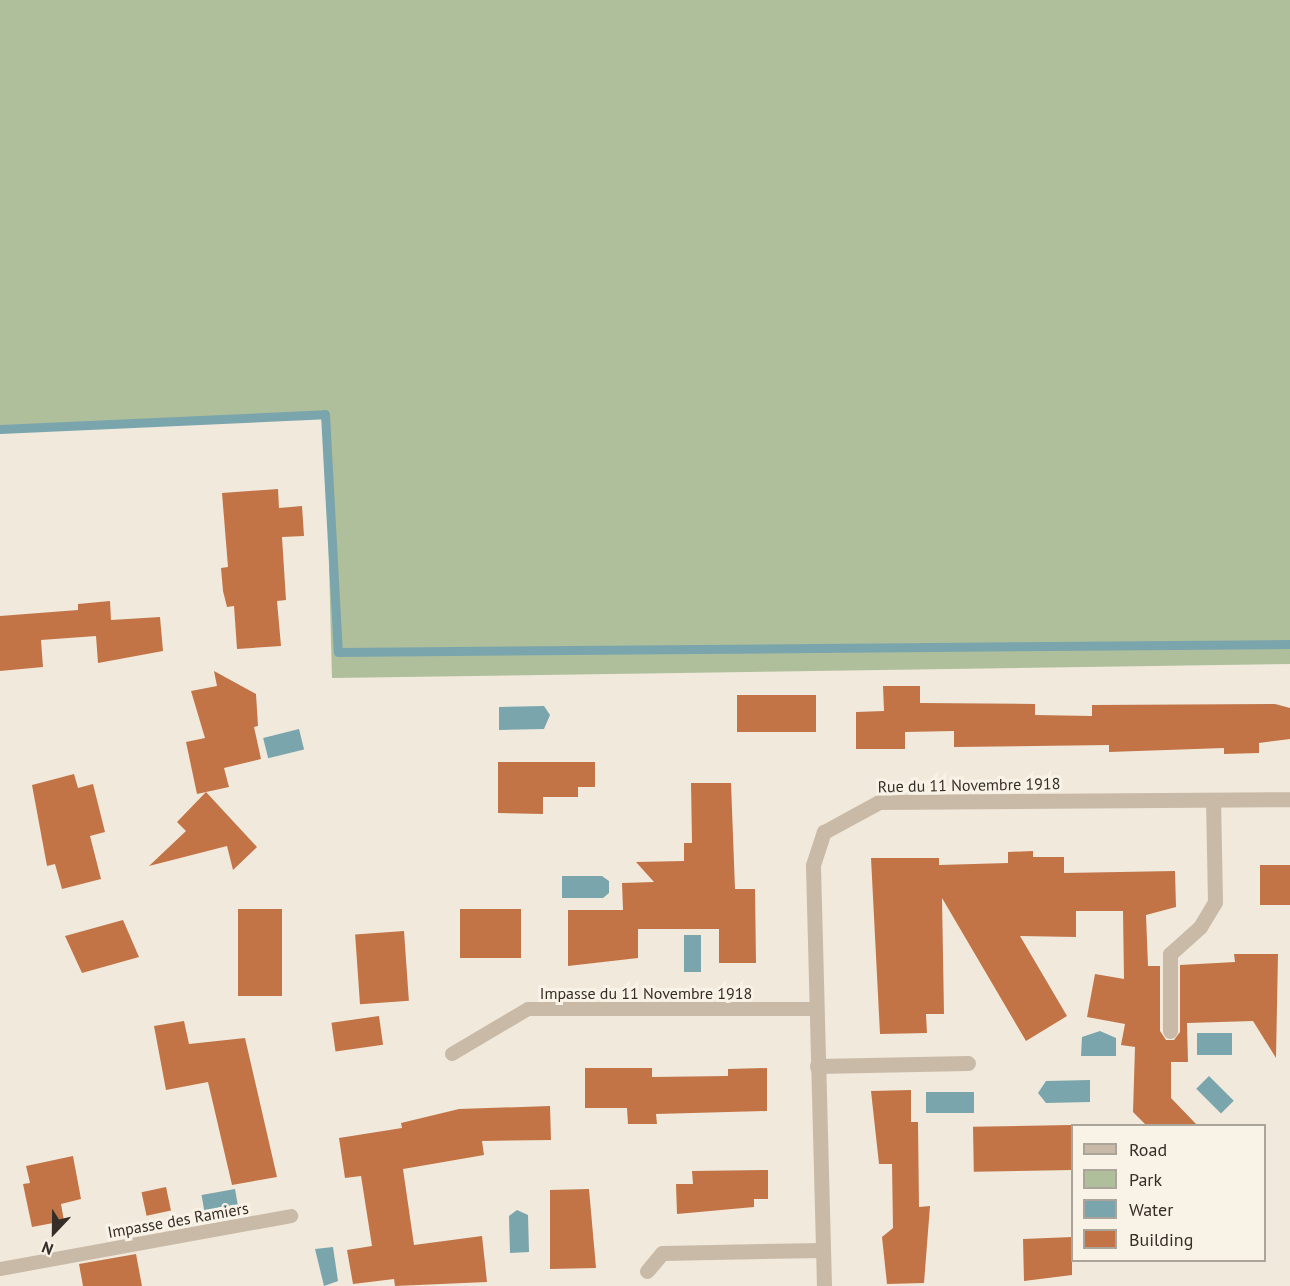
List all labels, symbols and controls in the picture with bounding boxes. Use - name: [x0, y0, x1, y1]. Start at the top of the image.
- street label: Rue du 11 Novembre 1918: [877, 774, 1061, 796]
- street label: Impasse du 11 Novembre 1918: [540, 983, 752, 1003]
- legend: [1071, 1124, 1266, 1262]
- text: Road: [1129, 1138, 1167, 1161]
- text: Park: [1129, 1168, 1162, 1191]
- street label: Impasse des Ramiers: [106, 1198, 250, 1242]
- text: Water: [1129, 1198, 1173, 1221]
- north arrow: [24, 1202, 84, 1262]
- text: Building: [1129, 1228, 1193, 1251]
- text: N: [39, 1237, 56, 1260]

